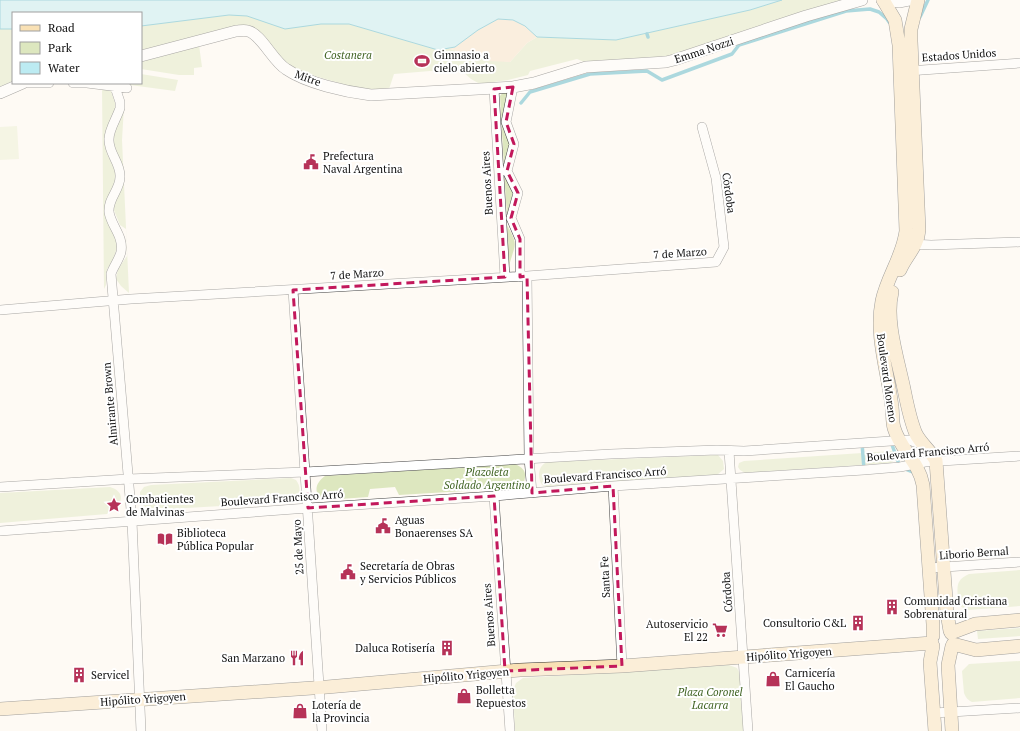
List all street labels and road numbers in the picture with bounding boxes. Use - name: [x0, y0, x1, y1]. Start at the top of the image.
- street label: Emma Nozzi: [673, 34, 735, 66]
- street label: Estados Unidos: [921, 45, 997, 65]
- street label: Mitre: [293, 67, 323, 89]
- street label: Buenos Aires: [478, 151, 496, 215]
- street label: Córdoba: [719, 172, 739, 215]
- street label: 7 de Marzo: [653, 244, 707, 262]
- street label: 7 de Marzo: [330, 265, 384, 283]
- street label: Boulevard Moreno: [874, 332, 900, 424]
- street label: Almirante Brown: [99, 361, 121, 446]
- street label: Boulevard Francisco Arró: [866, 440, 990, 464]
- street label: Boulevard Francisco Arró: [543, 464, 667, 486]
- street label: Boulevard Francisco Arró: [220, 487, 344, 509]
- street label: 25 de Mayo: [290, 519, 306, 575]
- street label: Liborio Bernal: [939, 544, 1009, 562]
- street label: Santa Fe: [597, 555, 613, 598]
- street label: Córdoba: [719, 571, 735, 613]
- street label: Buenos Aires: [480, 582, 498, 647]
- street label: Hipólito Yrigoyen: [746, 644, 833, 664]
- street label: Hipólito Yrigoyen: [423, 664, 510, 686]
- street label: Hipólito Yrigoyen: [100, 689, 187, 709]

